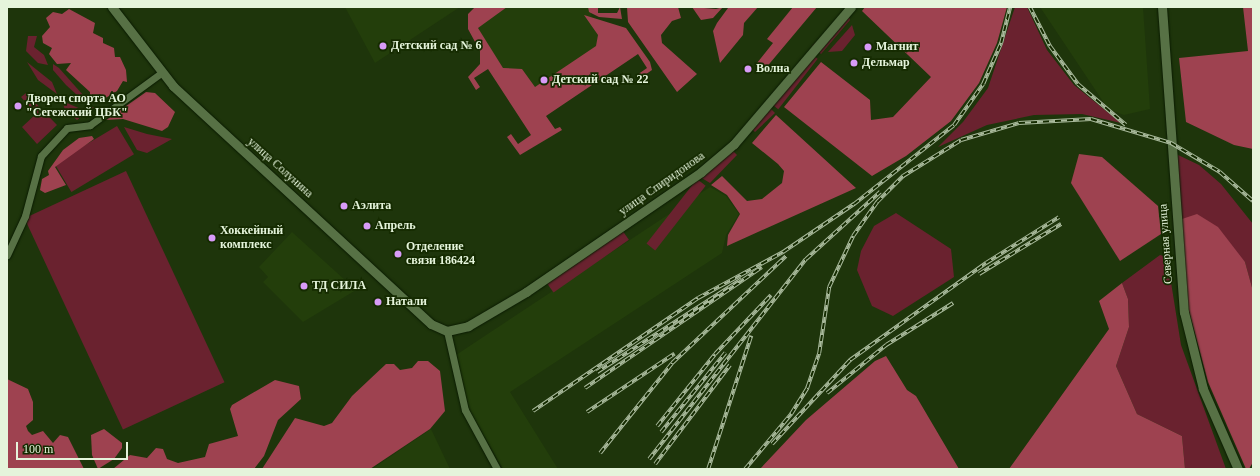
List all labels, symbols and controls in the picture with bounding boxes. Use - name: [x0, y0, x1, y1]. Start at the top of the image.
- place label: Детский сад № 6: [391, 39, 481, 53]
- place label: Магнит: [876, 40, 918, 54]
- marker: Детский сад № 6: [378, 41, 388, 51]
- marker: Магнит: [863, 42, 873, 52]
- place label: Дельмар: [862, 56, 910, 70]
- marker: Дельмар: [849, 58, 859, 68]
- place label: Волна: [756, 62, 789, 76]
- marker: Волна: [743, 64, 753, 74]
- place label: Детский сад № 22: [552, 73, 648, 87]
- marker: Детский сад № 22: [539, 75, 549, 85]
- place label: Дворец спорта АО "Сегежский ЦБК": [26, 92, 128, 120]
- marker: Дворец спорта АО "Сегежский ЦБК": [13, 101, 23, 111]
- street label: улица Солунина: [244, 135, 316, 201]
- street label: улица Спиридонова: [616, 149, 708, 219]
- place label: Аэлита: [352, 199, 391, 213]
- marker: Аэлита: [339, 201, 349, 211]
- street label: Северная улица: [1156, 203, 1176, 285]
- place label: Апрель: [375, 219, 416, 233]
- marker: Апрель: [362, 221, 372, 231]
- place label: Хоккейный комплекс: [220, 224, 283, 252]
- marker: Хоккейный комплекс: [207, 233, 217, 243]
- place label: Отделение связи 186424: [406, 240, 475, 268]
- marker: Отделение связи 186424: [393, 249, 403, 259]
- place label: ТД СИЛА: [312, 279, 366, 293]
- marker: ТД СИЛА: [299, 281, 309, 291]
- place label: Натали: [386, 295, 427, 309]
- marker: Натали: [373, 297, 383, 307]
- scale bar: [18, 434, 130, 460]
- text: 100 m: [23, 442, 53, 456]

